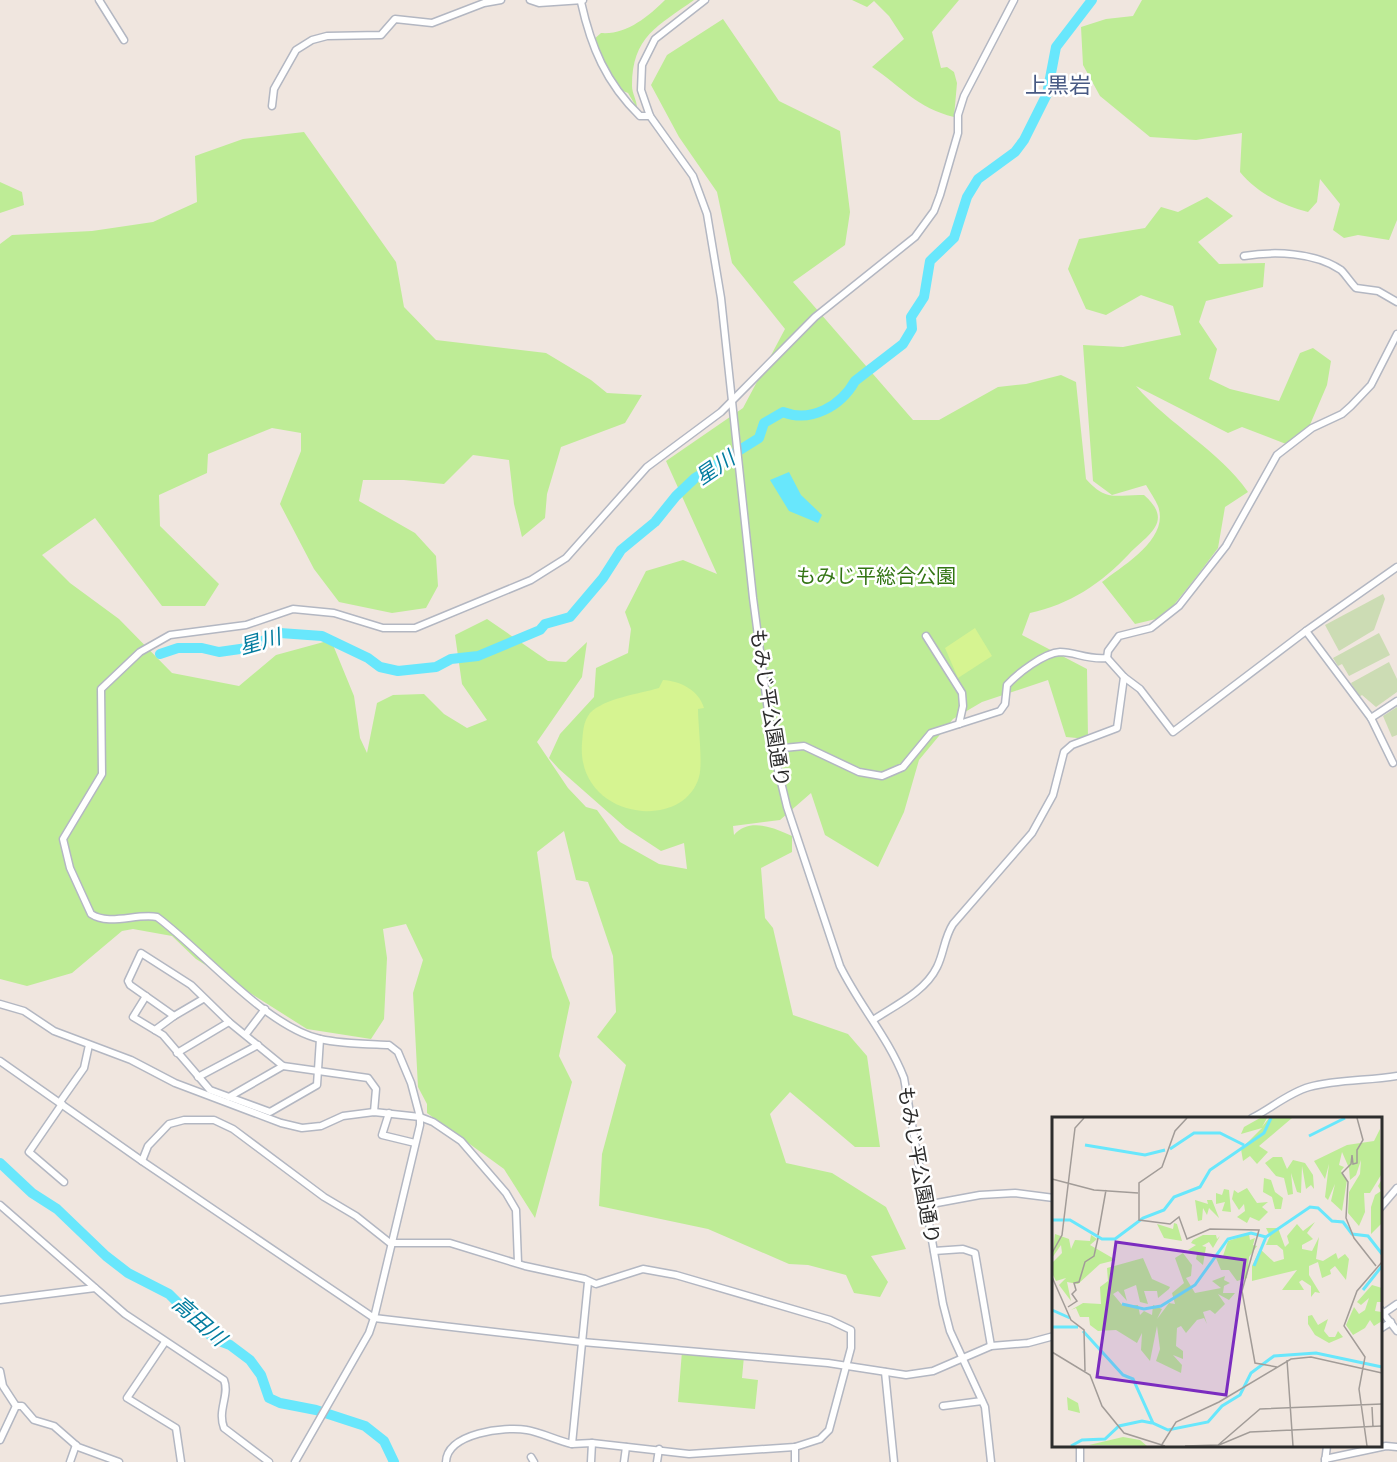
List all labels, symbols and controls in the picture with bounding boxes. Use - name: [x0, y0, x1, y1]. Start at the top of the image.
- district label: 上黒岩: [1025, 71, 1091, 100]
- water label: 星川: [690, 444, 742, 491]
- park label: もみじ平総合公園: [796, 563, 956, 589]
- water label: 星川: [236, 622, 286, 661]
- street label: もみじ平公園通り: [745, 627, 795, 789]
- street label: もみじ平公園通り: [892, 1084, 946, 1246]
- inset map: [1052, 1117, 1382, 1447]
- water label: 高田川: [166, 1290, 233, 1354]

